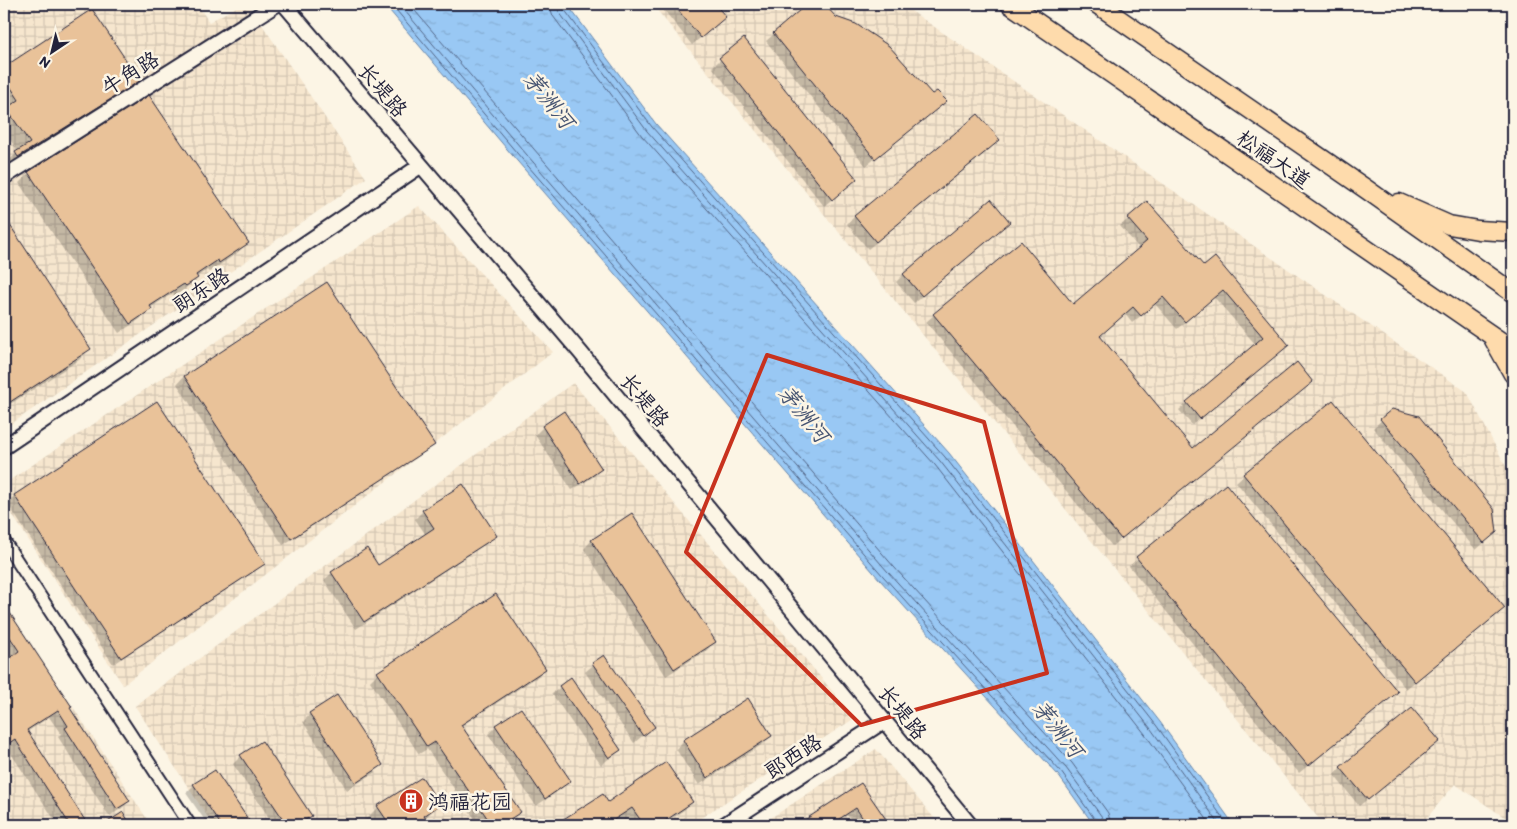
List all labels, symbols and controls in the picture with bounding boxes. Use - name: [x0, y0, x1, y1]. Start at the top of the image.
- north arrow: [28, 28, 78, 78]
- street label: 牛角路: [97, 46, 163, 100]
- text: N: [36, 53, 54, 72]
- street label: 长堤路: [353, 58, 413, 122]
- water label: 茅洲河: [518, 66, 582, 136]
- street label: 松福大道: [1232, 125, 1316, 193]
- street label: 朗东路: [168, 262, 234, 318]
- street label: 长堤路: [615, 368, 675, 432]
- water label: 茅洲河: [773, 380, 837, 450]
- street label: 长堤路: [873, 680, 933, 744]
- water label: 茅洲河: [1027, 695, 1091, 765]
- street label: 郎西路: [760, 728, 826, 784]
- building icon: 鸿福花园: [398, 788, 424, 814]
- place label: 鸿福花园: [428, 789, 512, 814]

